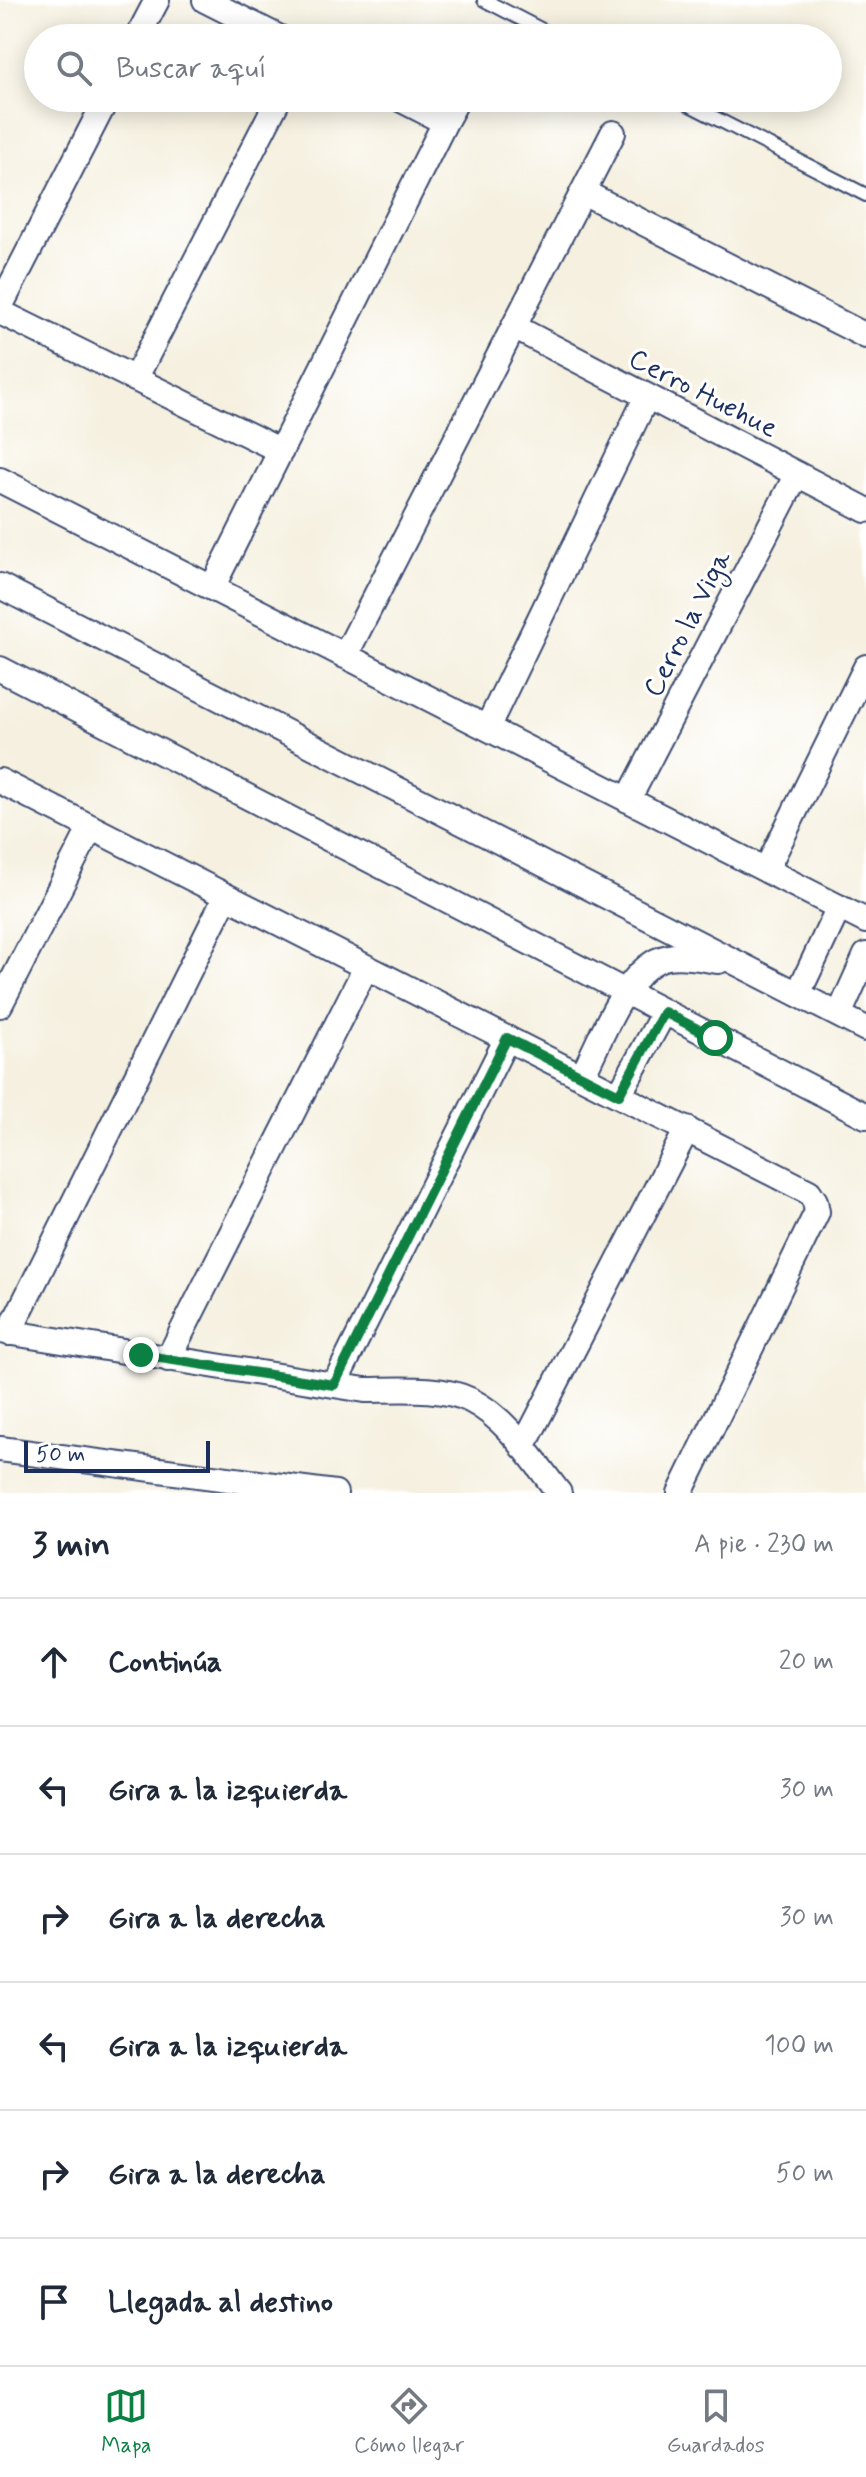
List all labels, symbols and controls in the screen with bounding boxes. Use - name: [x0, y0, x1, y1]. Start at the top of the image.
- search box: [24, 24, 842, 112]
- icon: search: [52, 46, 96, 90]
- text: Buscar aquí: [116, 49, 267, 88]
- street label: Cerro Huehue: [622, 341, 784, 448]
- street label: Cerro la Viga: [635, 544, 743, 705]
- route start: [697, 1020, 733, 1056]
- route end: [123, 1337, 159, 1373]
- scale bar: [24, 1437, 210, 1473]
- text: 50 m: [36, 1441, 85, 1469]
- text: 3 min: [32, 1523, 110, 1568]
- text: A pie · 230 m: [694, 1528, 834, 1562]
- icon: ahead: [32, 1640, 76, 1684]
- text: Continúa: [108, 1643, 222, 1682]
- text: 20 m: [779, 1645, 834, 1679]
- icon: left: [32, 1768, 76, 1812]
- text: Gira a la izquierda: [108, 1771, 347, 1810]
- text: 30 m: [780, 1773, 834, 1807]
- icon: right: [32, 1896, 76, 1940]
- text: Gira a la derecha: [108, 1899, 326, 1938]
- text: 30 m: [780, 1901, 834, 1935]
- icon: left: [32, 2024, 76, 2068]
- text: Gira a la izquierda: [108, 2027, 347, 2066]
- text: 100 m: [764, 2029, 834, 2063]
- icon: right: [32, 2152, 76, 2196]
- text: Gira a la derecha: [108, 2155, 326, 2194]
- text: 50 m: [776, 2157, 834, 2191]
- icon: arrive: [32, 2280, 76, 2324]
- text: Llegada al destino: [108, 2283, 333, 2322]
- tab: Mapa: [101, 2384, 151, 2460]
- tab: Cómo llegar: [354, 2384, 464, 2460]
- tab: Guardados: [667, 2384, 765, 2460]

